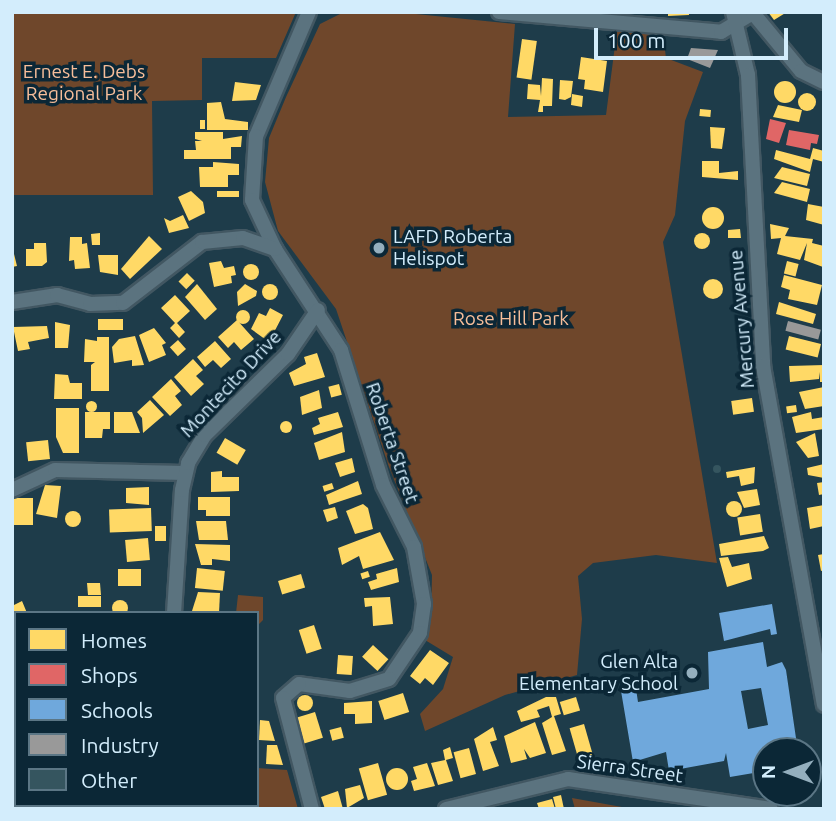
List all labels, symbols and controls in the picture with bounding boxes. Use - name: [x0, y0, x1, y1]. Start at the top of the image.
- scale bar: [598, 14, 792, 58]
- text: 100 m: [607, 28, 665, 52]
- park label: Ernest E. Debs Regional Park: [23, 61, 145, 105]
- place label: LAFD Roberta Helispot: [393, 226, 512, 270]
- marker: LAFD Roberta Helispot: [371, 240, 387, 256]
- street label: Mercury Avenue: [725, 249, 759, 389]
- park label: Rose Hill Park: [453, 308, 569, 330]
- street label: Montecito Drive: [176, 326, 286, 442]
- street label: Roberta Street: [361, 380, 423, 506]
- legend: [14, 611, 259, 807]
- text: Homes: [81, 628, 147, 652]
- place label: Glen Alta Elementary School: [519, 651, 678, 695]
- text: Shops: [81, 663, 138, 687]
- marker: Glen Alta Elementary School: [684, 665, 700, 681]
- text: Schools: [81, 698, 153, 722]
- text: Industry: [81, 733, 159, 757]
- north arrow: [752, 737, 822, 807]
- street label: Sierra Street: [576, 750, 684, 788]
- text: N: [757, 765, 779, 779]
- text: Other: [81, 768, 137, 792]

